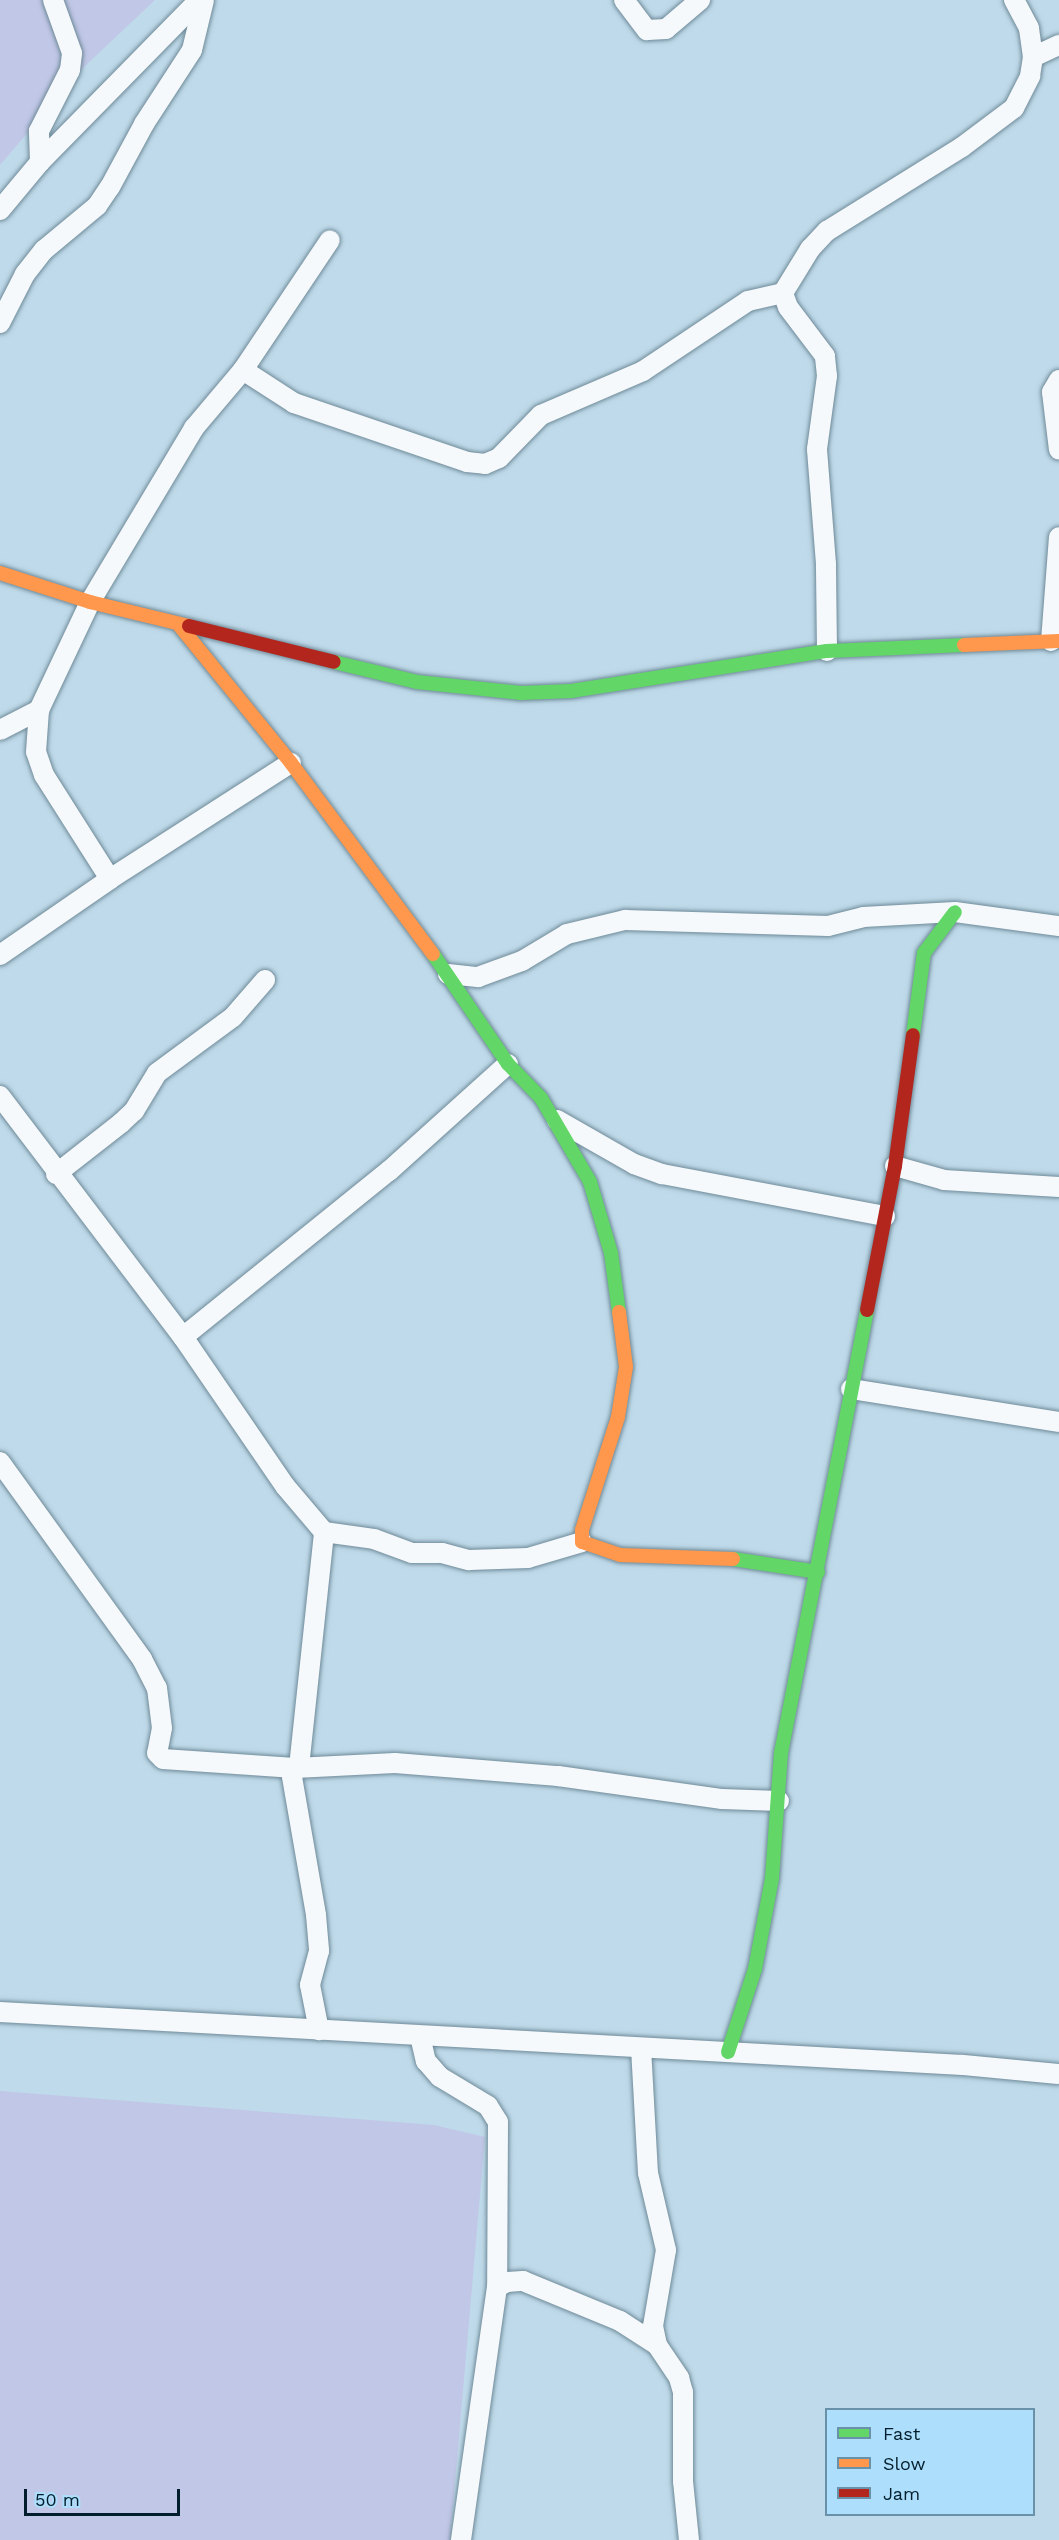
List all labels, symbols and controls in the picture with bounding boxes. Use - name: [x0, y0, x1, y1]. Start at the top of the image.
- legend: [825, 2408, 1035, 2516]
- text: Fast: [883, 2423, 920, 2444]
- text: Slow: [883, 2453, 926, 2474]
- scale bar: [27, 2477, 183, 2515]
- text: Jam: [883, 2483, 920, 2504]
- text: 50 m: [35, 2489, 80, 2510]

